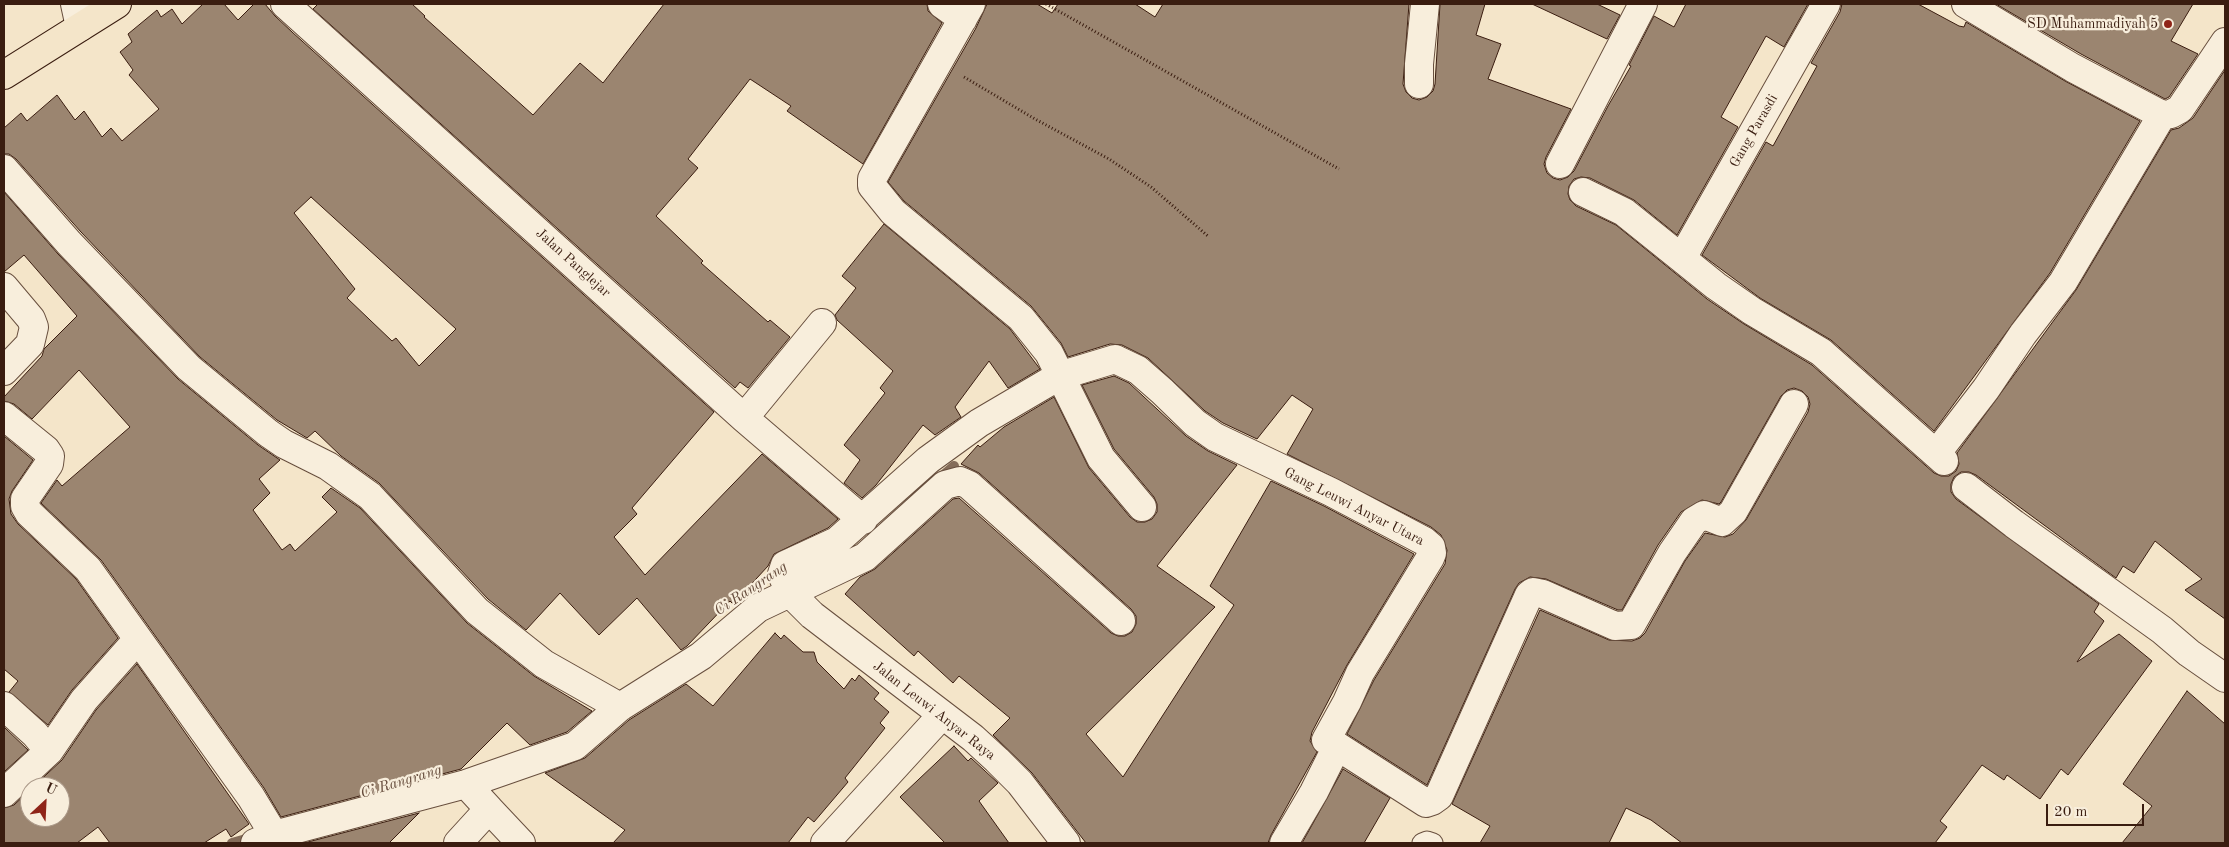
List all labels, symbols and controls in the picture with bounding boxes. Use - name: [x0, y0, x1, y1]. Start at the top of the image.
- place label: SD Muhammadiyah 5: [2027, 16, 2158, 32]
- marker: SD Muhammadiyah 5: [2162, 18, 2174, 30]
- street label: Gang Parasdi: [1726, 91, 1782, 171]
- street label: Jalan Panglejar: [532, 225, 614, 301]
- street label: Gang Leuwi Anyar Utara: [1281, 464, 1427, 550]
- water label: Ci Rangrang: [711, 558, 791, 620]
- street label: Jalan Leuwi Anyar Raya: [869, 658, 999, 764]
- water label: Ci Rangrang: [358, 761, 444, 803]
- north arrow: [20, 777, 70, 827]
- text: U: [43, 781, 59, 798]
- scale bar: [2049, 794, 2146, 826]
- text: 20 m: [2054, 805, 2088, 820]

